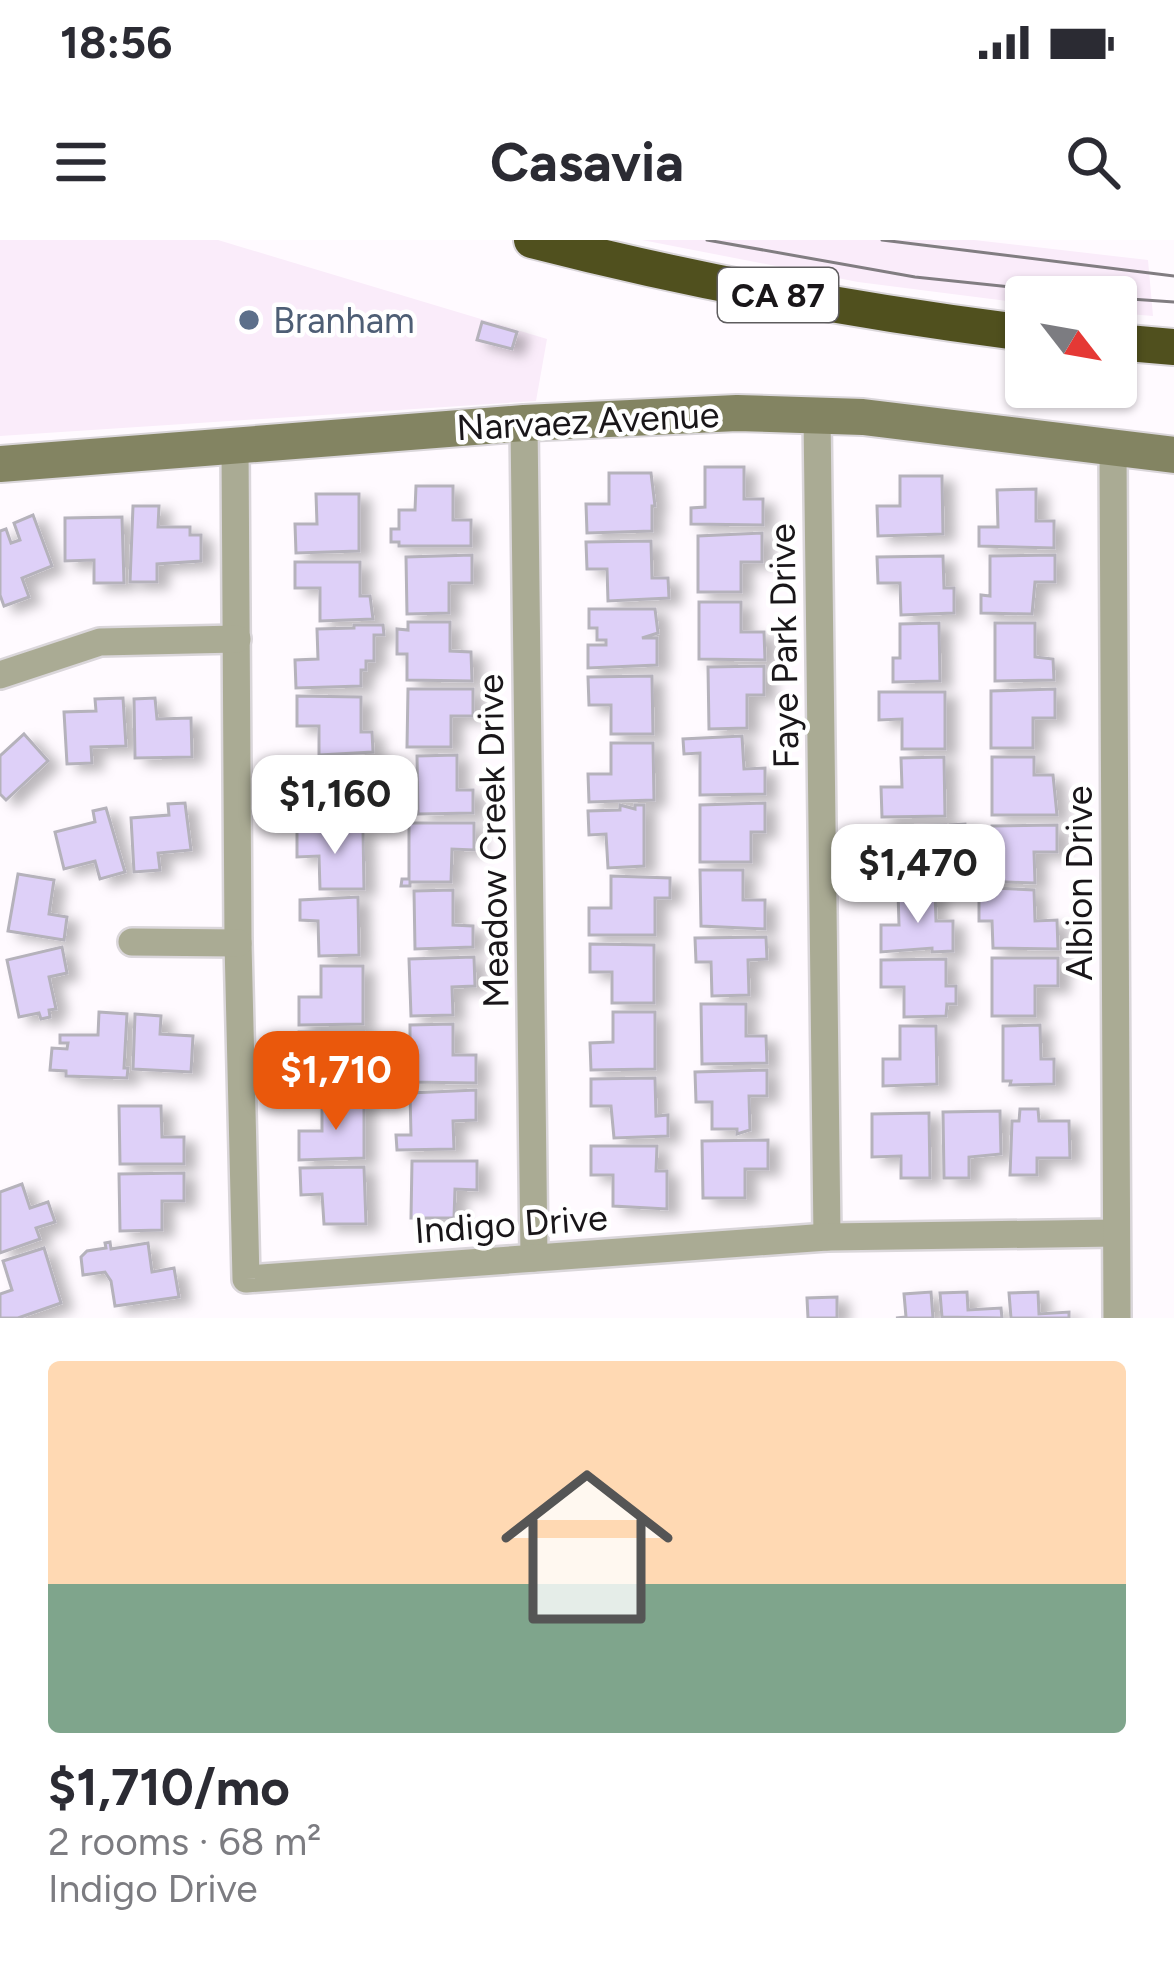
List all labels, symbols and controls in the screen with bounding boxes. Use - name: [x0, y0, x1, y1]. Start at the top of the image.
- text: 18:56: [60, 15, 172, 69]
- icon: menu: [48, 129, 114, 195]
- icon: search: [1060, 129, 1126, 195]
- text: Casavia: [490, 130, 684, 195]
- road number: CA 87: [718, 268, 838, 322]
- north arrow: [1005, 276, 1137, 408]
- map controls: [1005, 276, 1137, 408]
- place label: Branham: [273, 299, 415, 342]
- marker: Branham: [236, 307, 262, 333]
- street label: Narvaez Avenue: [456, 393, 720, 449]
- street label: Faye Park Drive: [760, 523, 808, 769]
- street label: Meadow Creek Drive: [469, 674, 517, 1008]
- pin: $1,160: [237, 755, 433, 857]
- text: $1,160: [279, 770, 391, 817]
- street label: Albion Drive: [1058, 786, 1101, 980]
- pin: $1,470: [820, 824, 1016, 926]
- text: $1,470: [858, 839, 978, 886]
- pin: $1,710: [238, 1031, 434, 1133]
- text: $1,710: [280, 1046, 392, 1093]
- street label: Indigo Drive: [413, 1196, 609, 1252]
- icon: home: [479, 1439, 695, 1655]
- text: $1,710/mo: [48, 1757, 290, 1818]
- text: 2 rooms · 68 m²: [48, 1818, 321, 1865]
- text: Indigo Drive: [48, 1865, 258, 1912]

